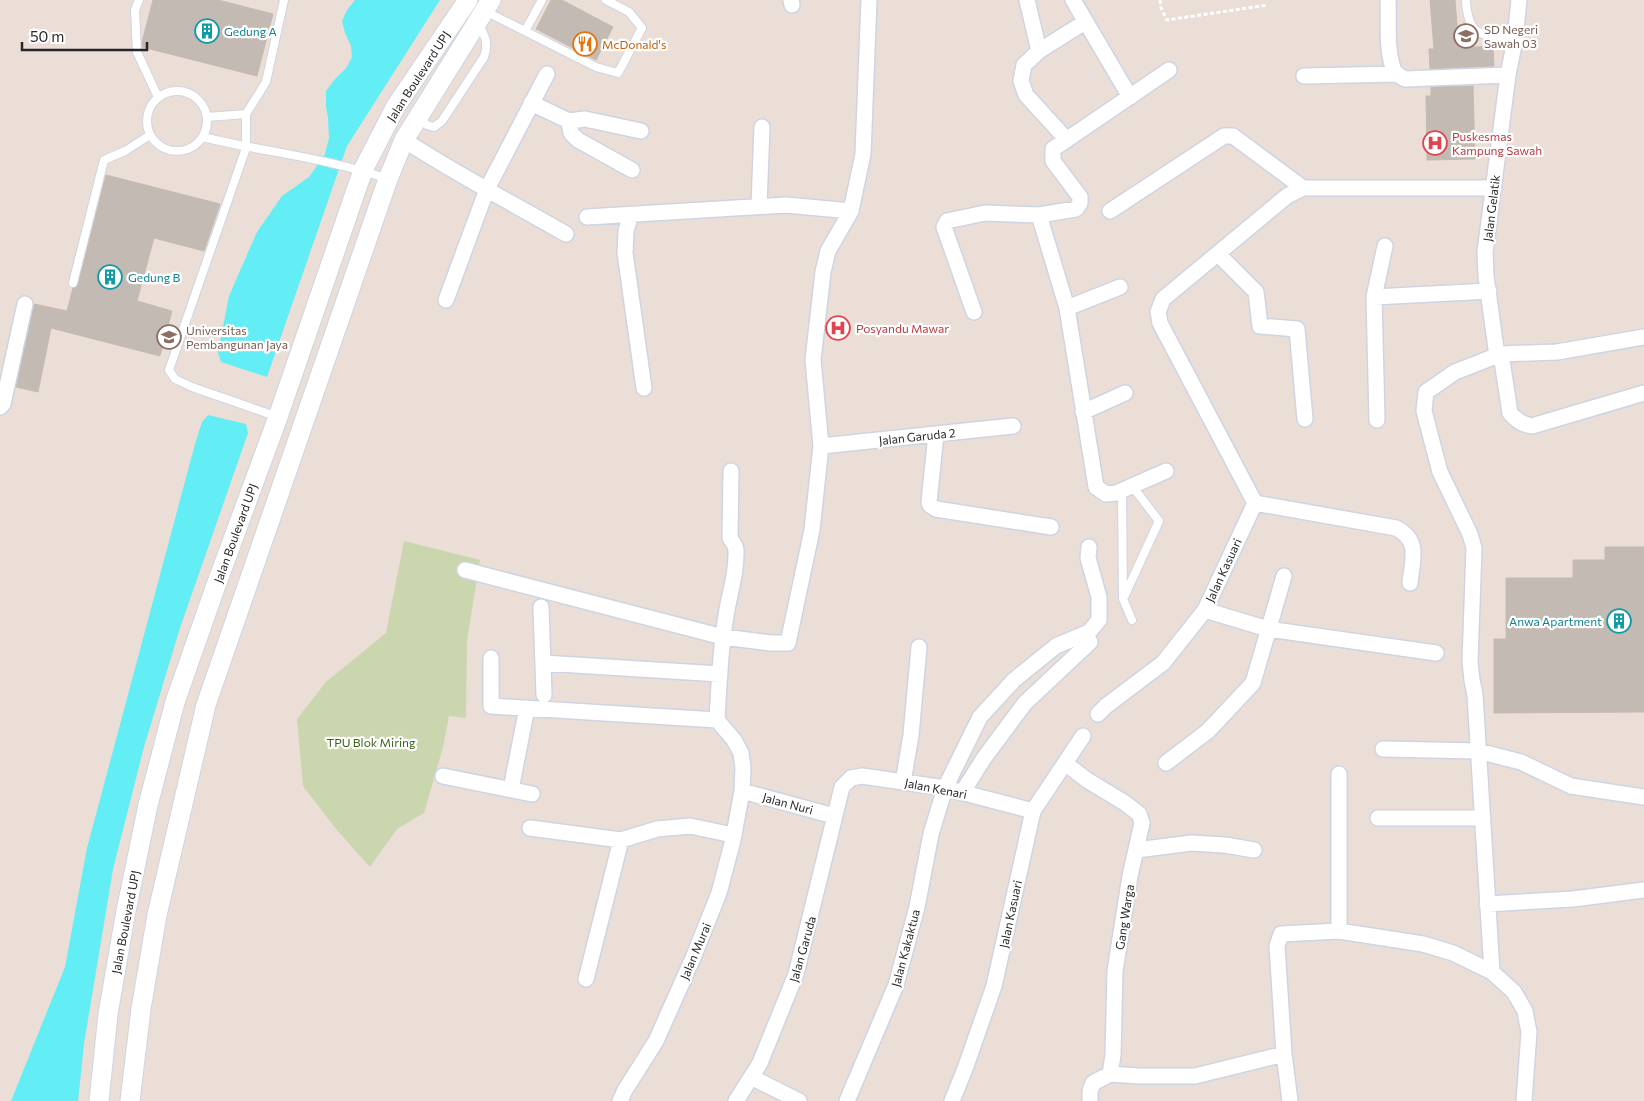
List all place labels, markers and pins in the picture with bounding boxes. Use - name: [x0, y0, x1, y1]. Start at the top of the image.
- building icon: Gedung A: [194, 18, 220, 44]
- place label: SD Negeri Sawah 03: [1484, 22, 1538, 50]
- school or university icon: SD Negeri Sawah 03: [1453, 23, 1479, 49]
- place label: Gedung A: [224, 24, 277, 38]
- restaurant icon: McDonald's: [572, 31, 598, 57]
- place label: McDonald's: [602, 37, 666, 51]
- place label: Puskesmas Kampung Sawah: [1452, 129, 1542, 157]
- hospital icon: Puskesmas Kampung Sawah: [1422, 130, 1448, 156]
- building icon: Gedung B: [97, 264, 123, 290]
- place label: Gedung B: [128, 270, 180, 284]
- hospital icon: Posyandu Mawar: [825, 315, 851, 341]
- place label: Posyandu Mawar: [856, 321, 949, 335]
- place label: Universitas Pembangunan Jaya: [186, 323, 288, 352]
- school or university icon: Universitas Pembangunan Jaya: [156, 324, 182, 350]
- building icon: Anwa Apartment: [1606, 608, 1632, 634]
- place label: Anwa Apartment: [1509, 614, 1602, 628]

